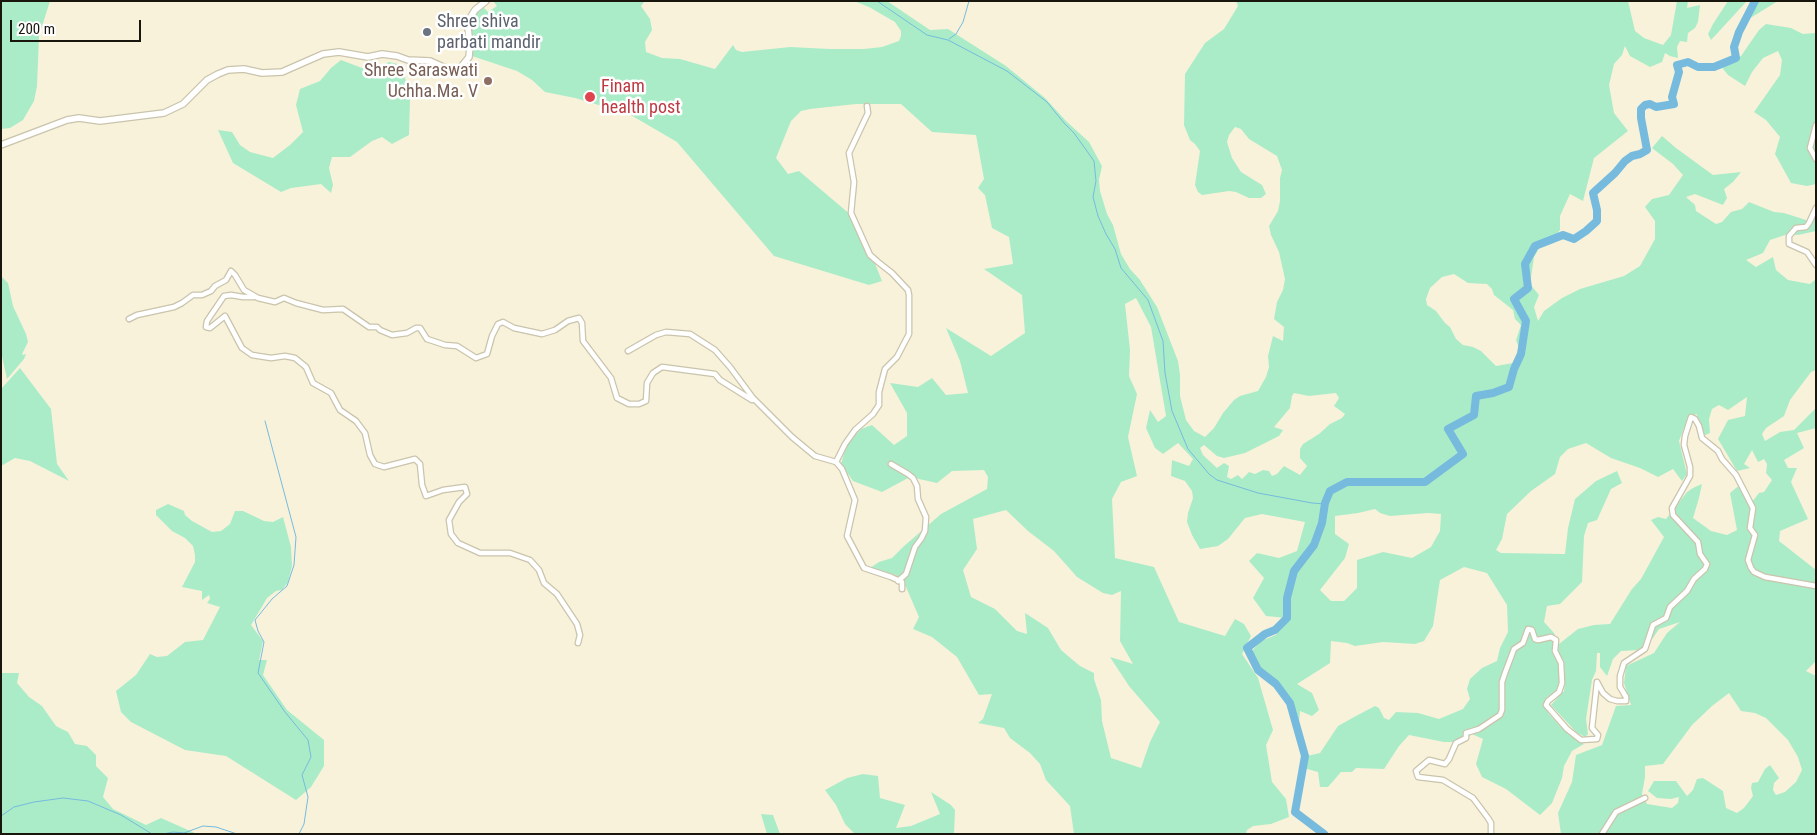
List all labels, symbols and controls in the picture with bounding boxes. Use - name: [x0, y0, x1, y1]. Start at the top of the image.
- scale bar: [12, 10, 144, 42]
- place label: Shree shiva parbati mandir: [437, 11, 541, 54]
- text: 200 m: [18, 20, 55, 38]
- marker: Shree shiva parbati mandir: [421, 26, 433, 38]
- place label: Shree Saraswati Uchha.Ma. V: [364, 60, 478, 102]
- marker: Shree Saraswati Uchha.Ma. V: [482, 75, 494, 87]
- place label: Finam health post: [601, 76, 680, 118]
- marker: Finam health post: [583, 90, 597, 104]

